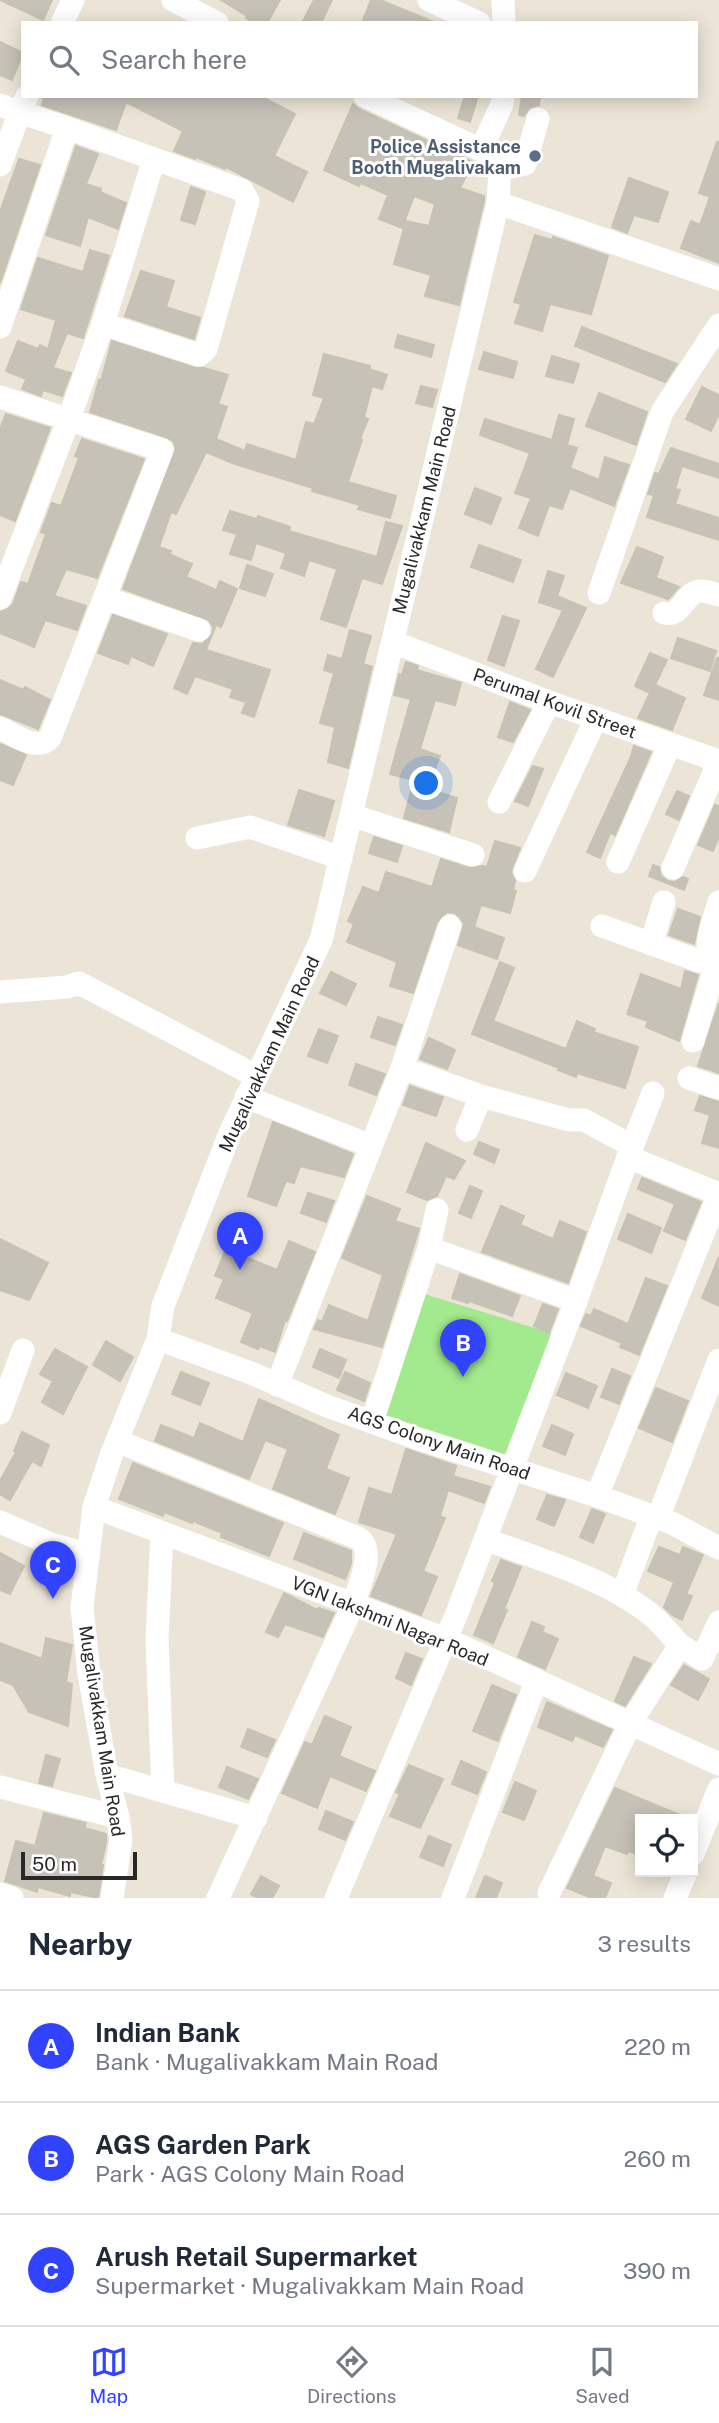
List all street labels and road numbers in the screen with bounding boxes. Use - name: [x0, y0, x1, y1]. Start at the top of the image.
- street label: Mugalivakkam Main Road: [388, 404, 460, 616]
- street label: Perumal Kovil Street: [470, 664, 640, 742]
- street label: Mugalivakkam Main Road: [214, 953, 324, 1155]
- street label: AGS Colony Main Road: [345, 1402, 533, 1484]
- street label: VGN lakshmi Nagar Road: [288, 1572, 492, 1670]
- street label: Mugalivakkam Main Road: [75, 1624, 129, 1838]

